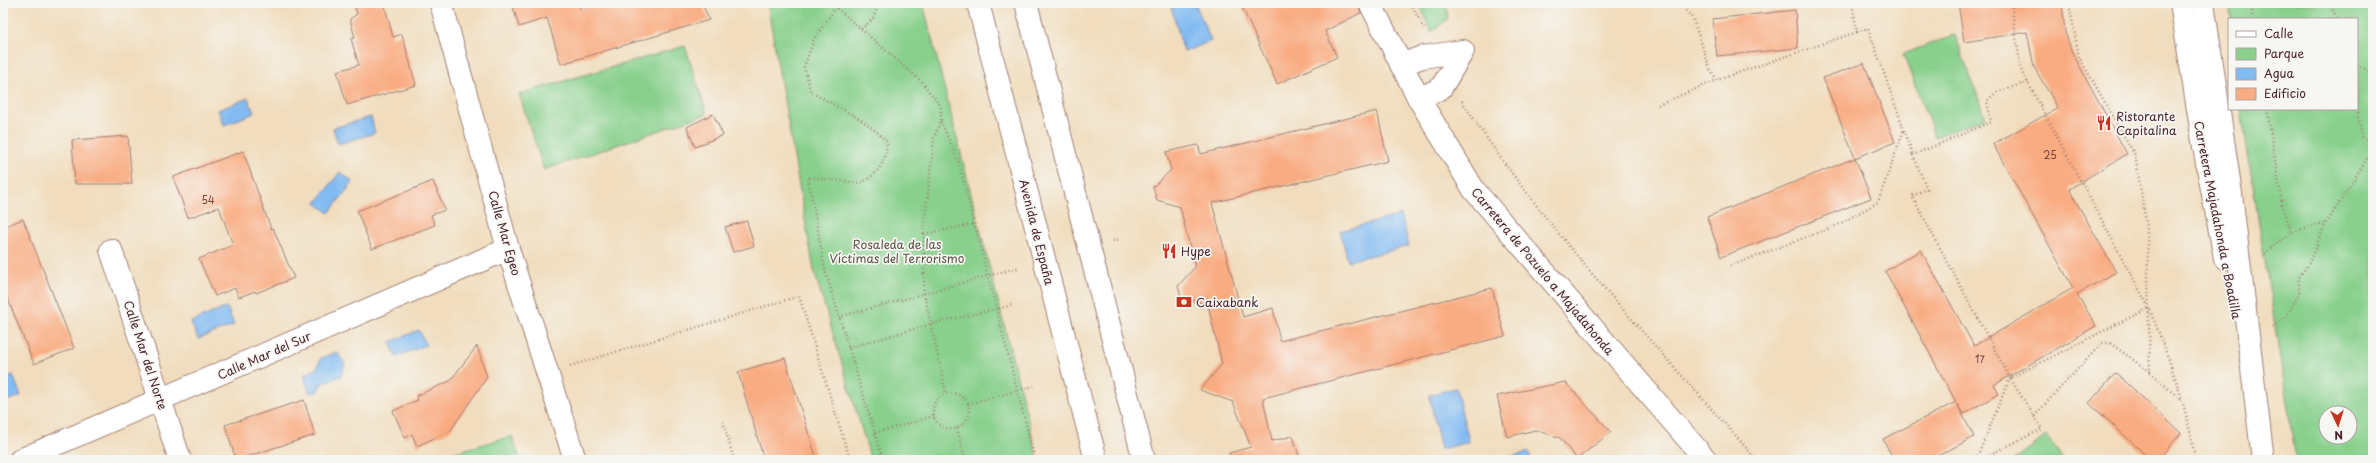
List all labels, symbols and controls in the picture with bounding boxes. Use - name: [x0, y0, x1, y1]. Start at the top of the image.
- legend: [2228, 18, 2358, 110]
- text: Calle: [2264, 24, 2294, 42]
- text: Parque: [2264, 44, 2304, 62]
- text: Agua: [2264, 64, 2295, 82]
- text: Edificio: [2264, 84, 2306, 102]
- place label: Ristorante Capitalina: [2116, 107, 2177, 139]
- restaurant icon: Ristorante Capitalina: [2095, 114, 2113, 132]
- street label: Carretera Majadahonda a Boadilla: [2190, 119, 2246, 321]
- house number: 25: [2043, 147, 2057, 162]
- street label: Avenida de España: [1015, 177, 1059, 287]
- street label: Carretera de Pozuelo a Majadahonda: [1467, 183, 1619, 359]
- street label: Calle Mar Egeo: [484, 188, 526, 278]
- house number: 54: [201, 192, 215, 207]
- park label: Rosaleda de las Víctimas del Terrorismo: [829, 235, 965, 267]
- restaurant icon: Hype: [1160, 242, 1178, 260]
- place label: Hype: [1181, 242, 1211, 260]
- bank icon: Caixabank: [1175, 293, 1193, 311]
- place label: Caixabank: [1196, 293, 1259, 311]
- street label: Calle Mar del Norte: [120, 298, 172, 412]
- street label: Calle Mar del Sur: [214, 326, 314, 384]
- house number: 17: [1975, 351, 1986, 366]
- north arrow: [2318, 405, 2358, 445]
- text: N: [2334, 427, 2344, 444]

